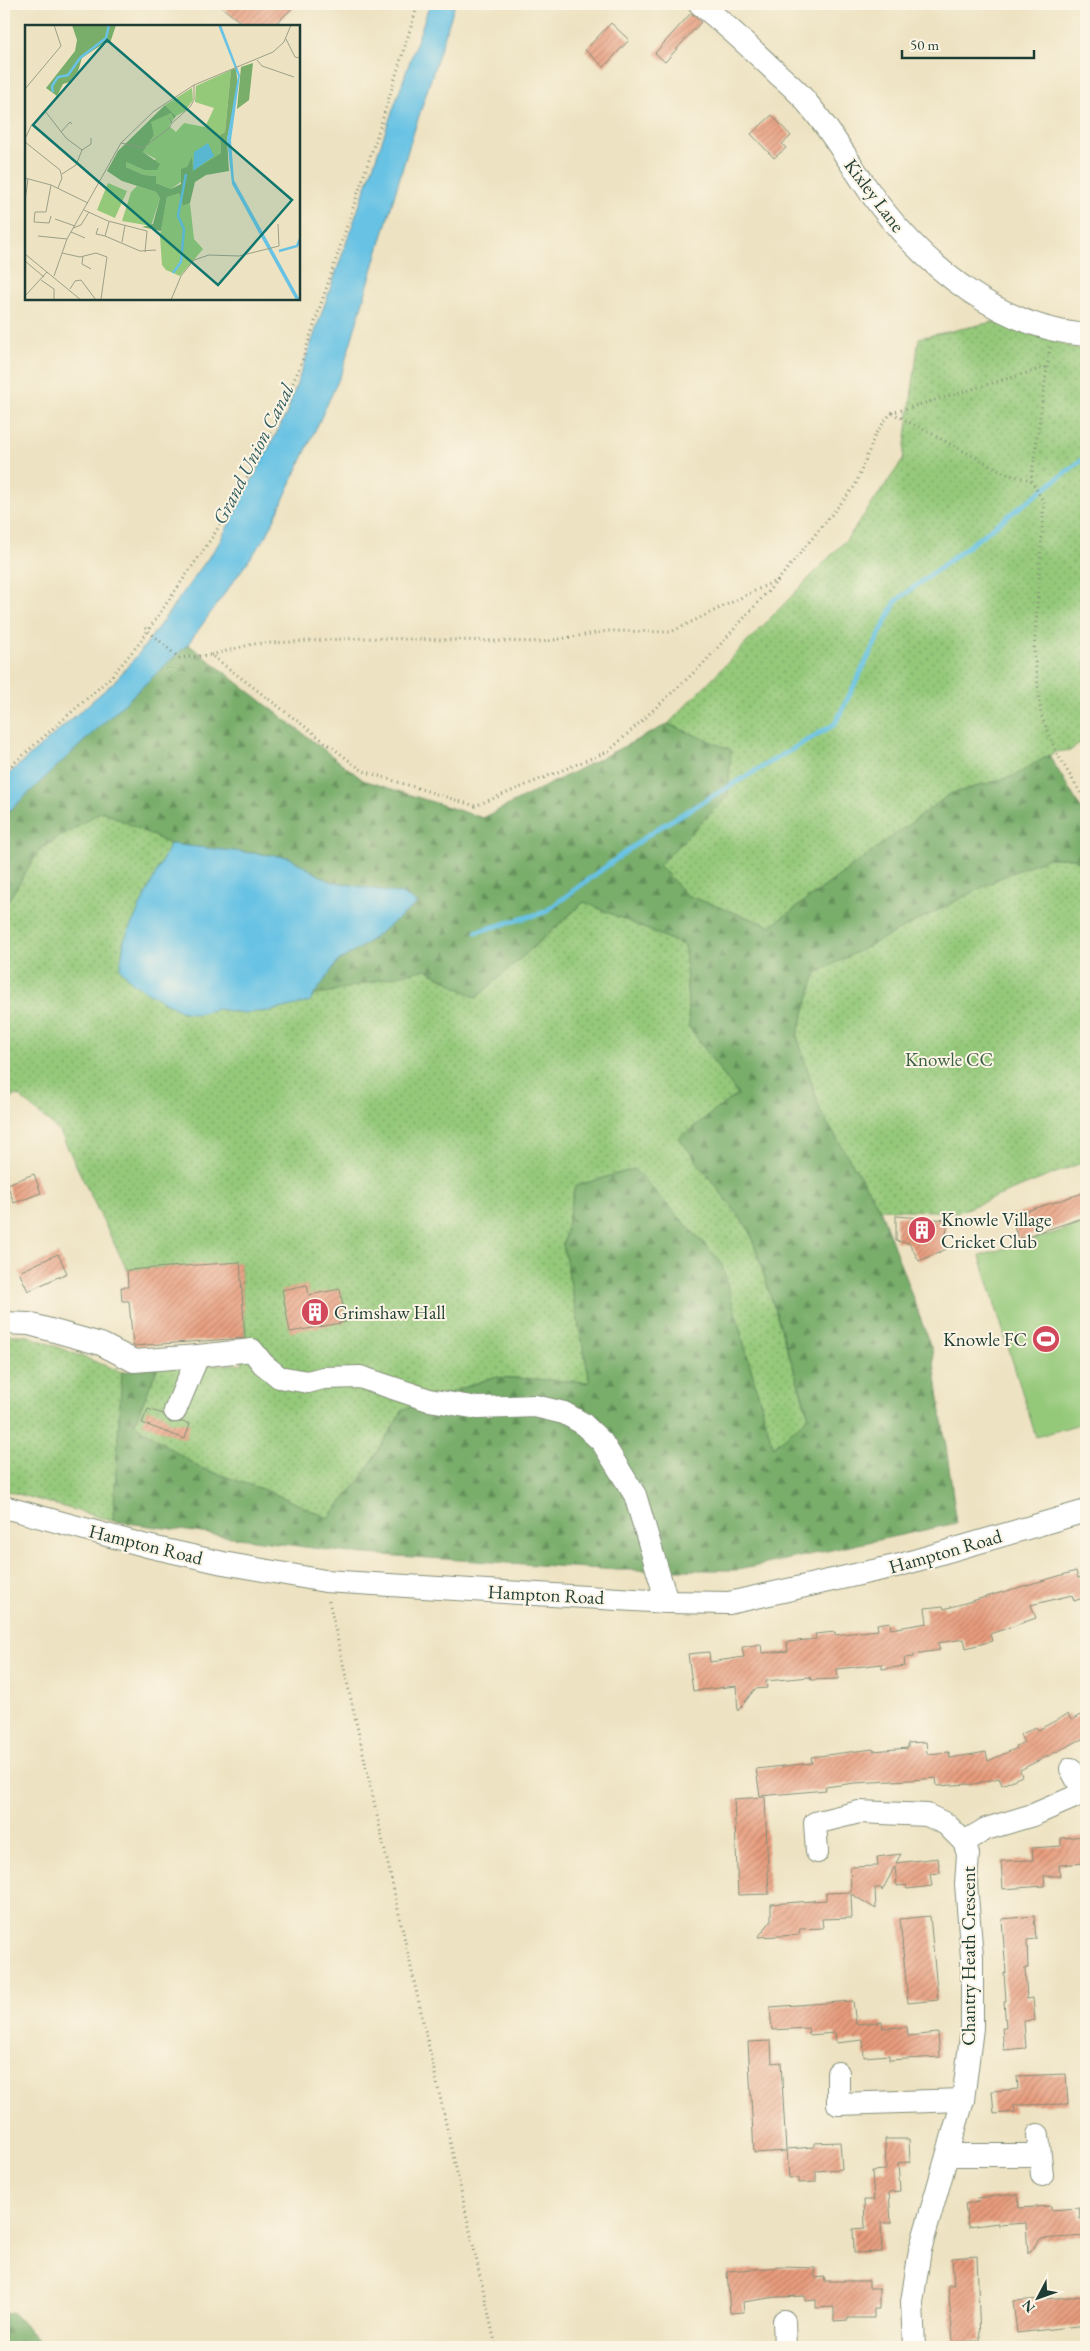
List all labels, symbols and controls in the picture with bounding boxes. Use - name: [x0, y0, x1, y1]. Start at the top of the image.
- inset map: [25, 25, 300, 300]
- scale bar: [902, 28, 1035, 60]
- text: 50 m: [910, 35, 939, 54]
- street label: Kixley Lane: [839, 153, 910, 237]
- water label: Grand Union Canal: [206, 378, 300, 529]
- park label: Knowle CC: [905, 1047, 993, 1072]
- place label: Knowle Village Cricket Club: [941, 1207, 1051, 1254]
- building icon: Knowle Village Cricket Club: [907, 1215, 937, 1245]
- building icon: Grimshaw Hall: [300, 1297, 330, 1327]
- place label: Grimshaw Hall: [334, 1300, 446, 1325]
- sports icon: Knowle FC: [1031, 1324, 1061, 1354]
- place label: Knowle FC: [943, 1327, 1027, 1352]
- street label: Hampton Road: [86, 1518, 206, 1571]
- street label: Hampton Road: [886, 1523, 1005, 1580]
- street label: Hampton Road: [487, 1579, 605, 1610]
- street label: Chantry Heath Crescent: [956, 1866, 981, 2046]
- north arrow: [1012, 2274, 1062, 2324]
- text: N: [1017, 2296, 1039, 2317]

